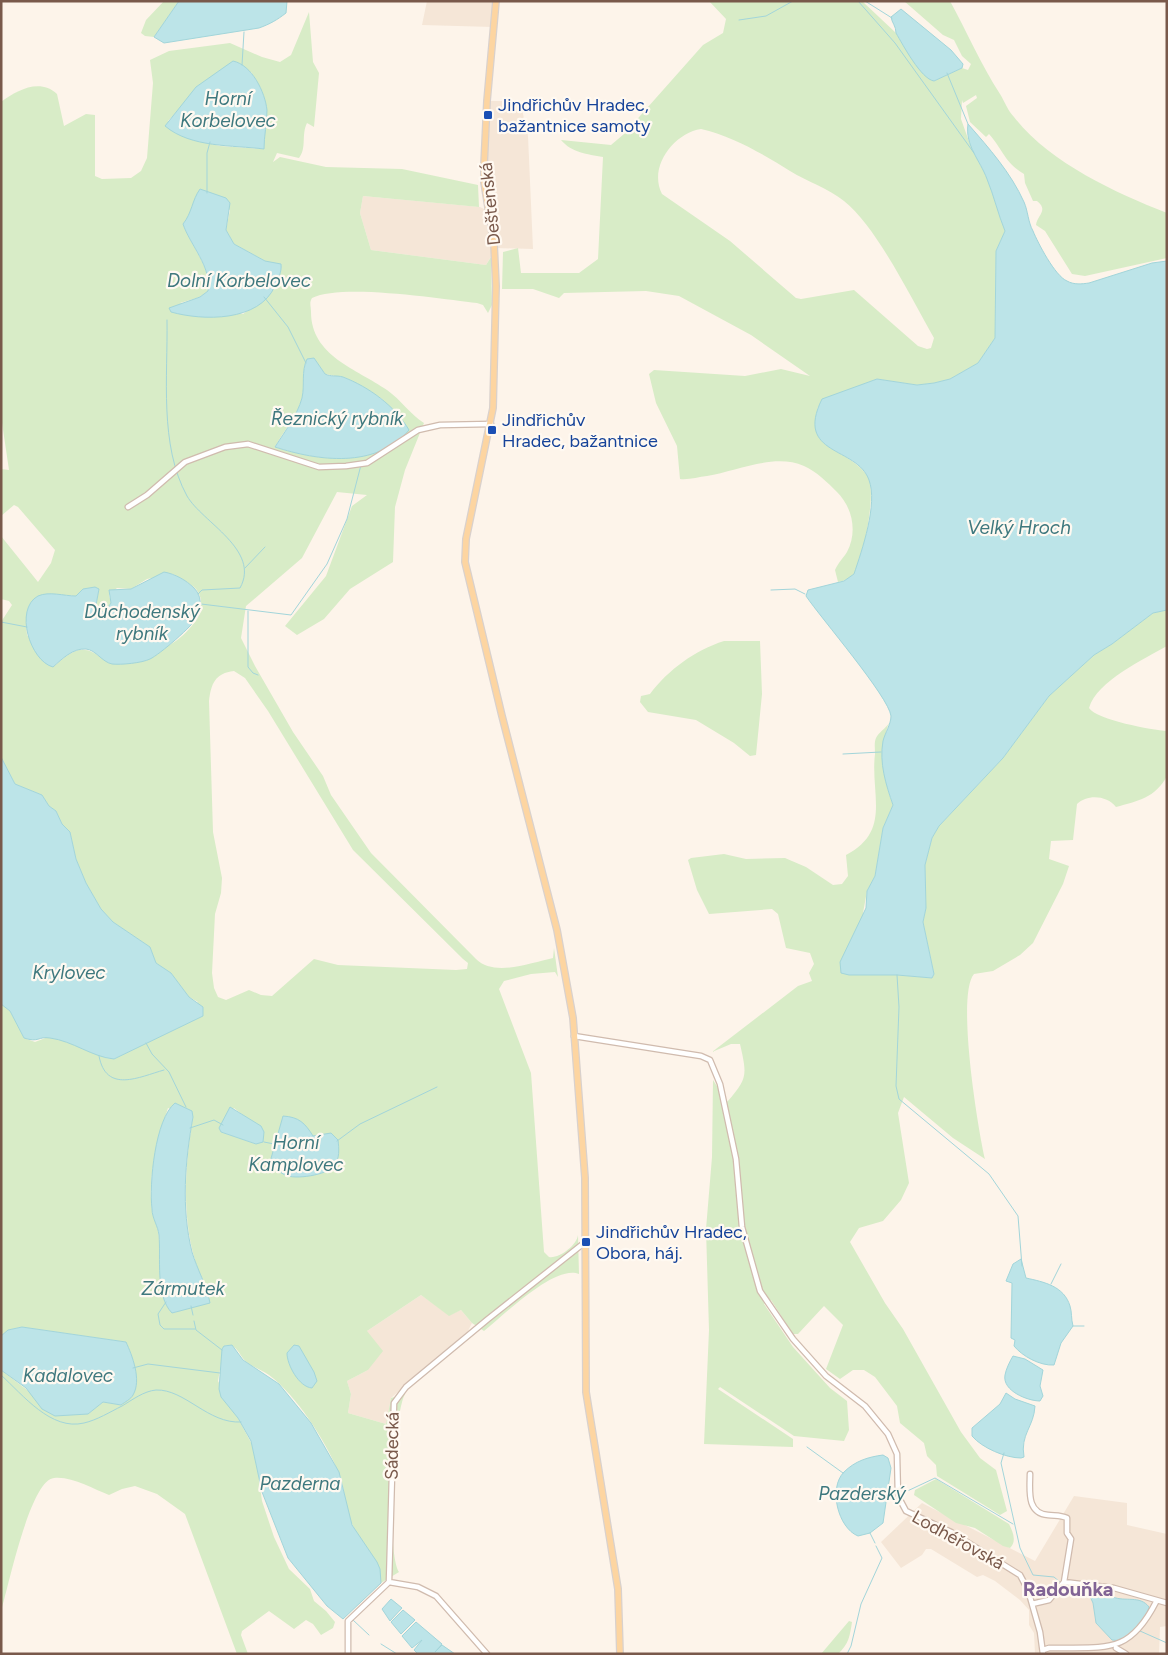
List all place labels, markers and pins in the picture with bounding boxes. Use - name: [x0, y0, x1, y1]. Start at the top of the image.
- place label: Jindřichův Hradec, bažantnice samoty: [498, 94, 651, 137]
- marker: Jindřichův Hradec, bažantnice samoty: [482, 109, 494, 121]
- place label: Jindřichův Hradec, bažantnice: [502, 409, 658, 452]
- marker: Jindřichův Hradec, bažantnice: [486, 424, 498, 436]
- place label: Jindřichův Hradec, Obora, háj.: [596, 1221, 747, 1264]
- marker: Jindřichův Hradec, Obora, háj.: [580, 1236, 592, 1248]

